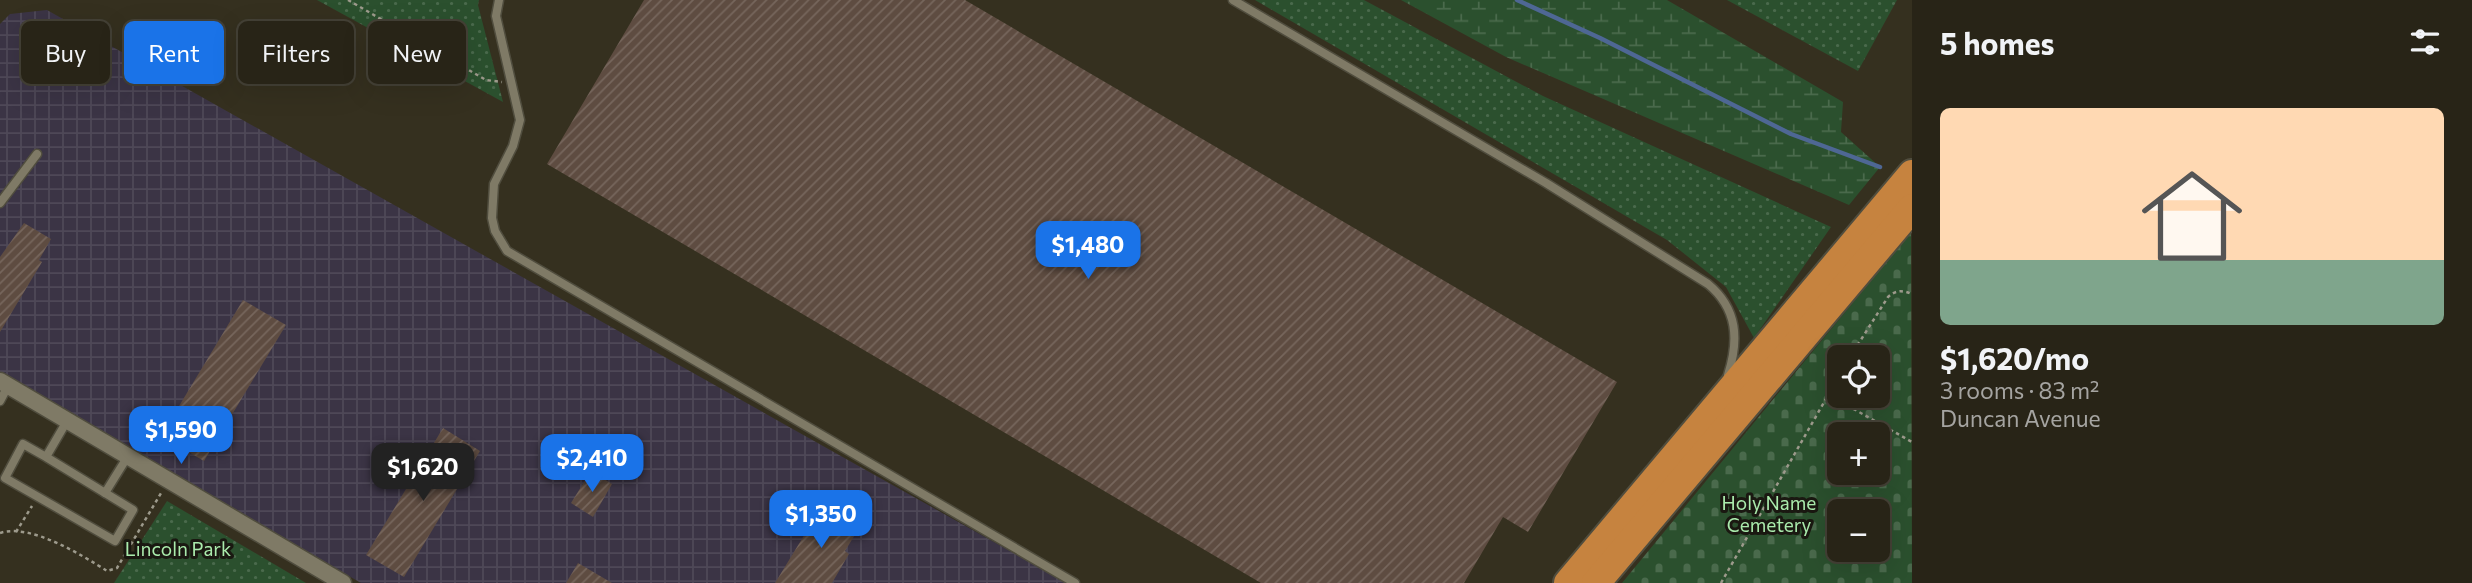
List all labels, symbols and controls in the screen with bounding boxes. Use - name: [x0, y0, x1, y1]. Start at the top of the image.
- chip: Buy: [21, 21, 110, 84]
- chip: Rent: [124, 21, 224, 84]
- chip: Filters: [238, 21, 354, 84]
- chip: New: [368, 21, 466, 84]
- icon: filters: [2406, 23, 2444, 61]
- text: 5 homes: [1940, 24, 2054, 61]
- icon: home: [2129, 153, 2255, 279]
- pin: $1,480: [1031, 222, 1145, 281]
- text: $1,480: [1052, 230, 1124, 258]
- text: $1,620/mo: [1940, 339, 2089, 376]
- map controls: [1827, 345, 1890, 562]
- button: locate: [1827, 345, 1890, 408]
- text: 3 rooms · 83 m²: [1940, 376, 2099, 404]
- text: Duncan Avenue: [1940, 404, 2101, 432]
- pin: $1,590: [124, 406, 238, 466]
- text: $1,590: [145, 415, 217, 443]
- button: +: [1827, 422, 1890, 485]
- pin: $2,410: [535, 434, 649, 494]
- text: $2,410: [557, 443, 628, 471]
- pin: $1,620: [366, 444, 480, 503]
- text: $1,620: [387, 452, 459, 480]
- pin: $1,350: [764, 490, 878, 550]
- park label: Holy Name Cemetery: [1722, 491, 1816, 536]
- text: $1,350: [785, 499, 857, 527]
- button: −: [1827, 499, 1890, 562]
- park label: Lincoln Park: [125, 537, 231, 560]

